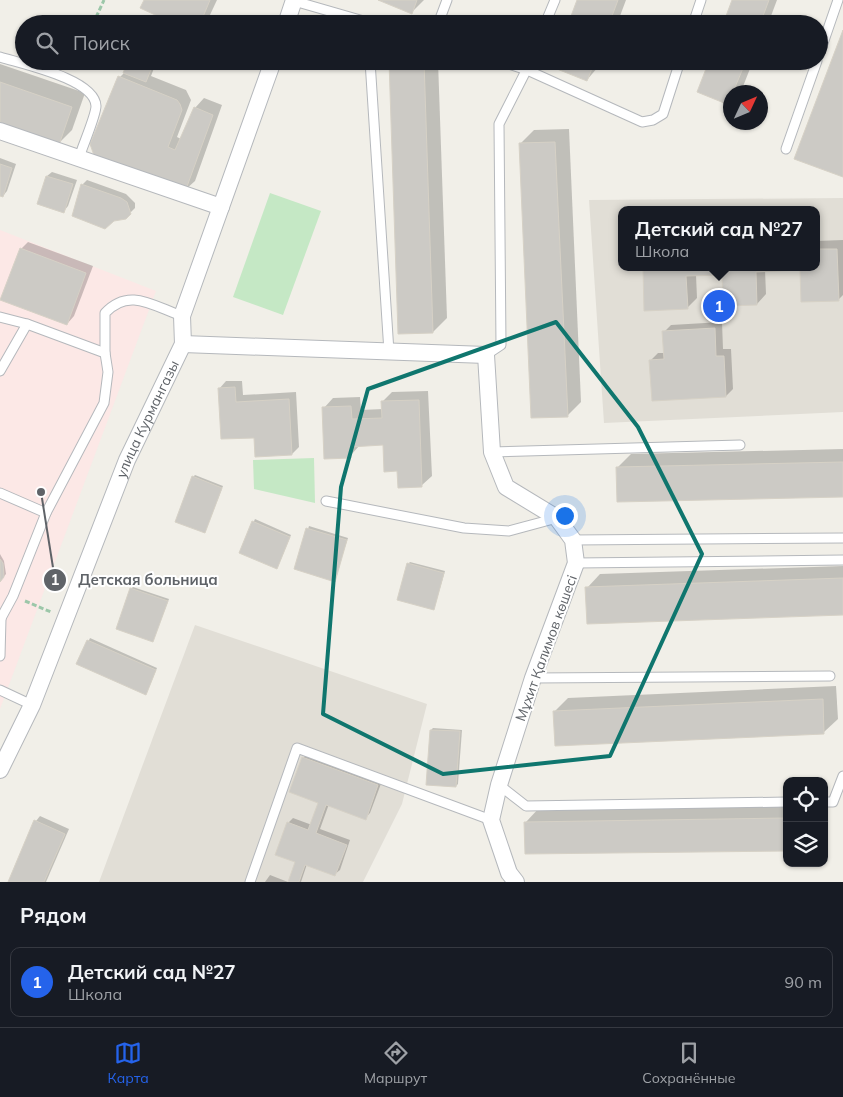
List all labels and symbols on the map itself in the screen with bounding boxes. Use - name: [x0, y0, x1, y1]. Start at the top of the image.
- north arrow: [723, 85, 768, 130]
- pin: 1: [703, 287, 735, 325]
- street label: улица Курмангазы: [112, 357, 183, 480]
- your location: [552, 503, 578, 529]
- callout: Детская больница: [43, 565, 228, 595]
- text: 1: [50, 570, 60, 589]
- text: Детская больница: [78, 570, 218, 589]
- street label: Мұхит Қалимов көшесі: [511, 572, 581, 724]

